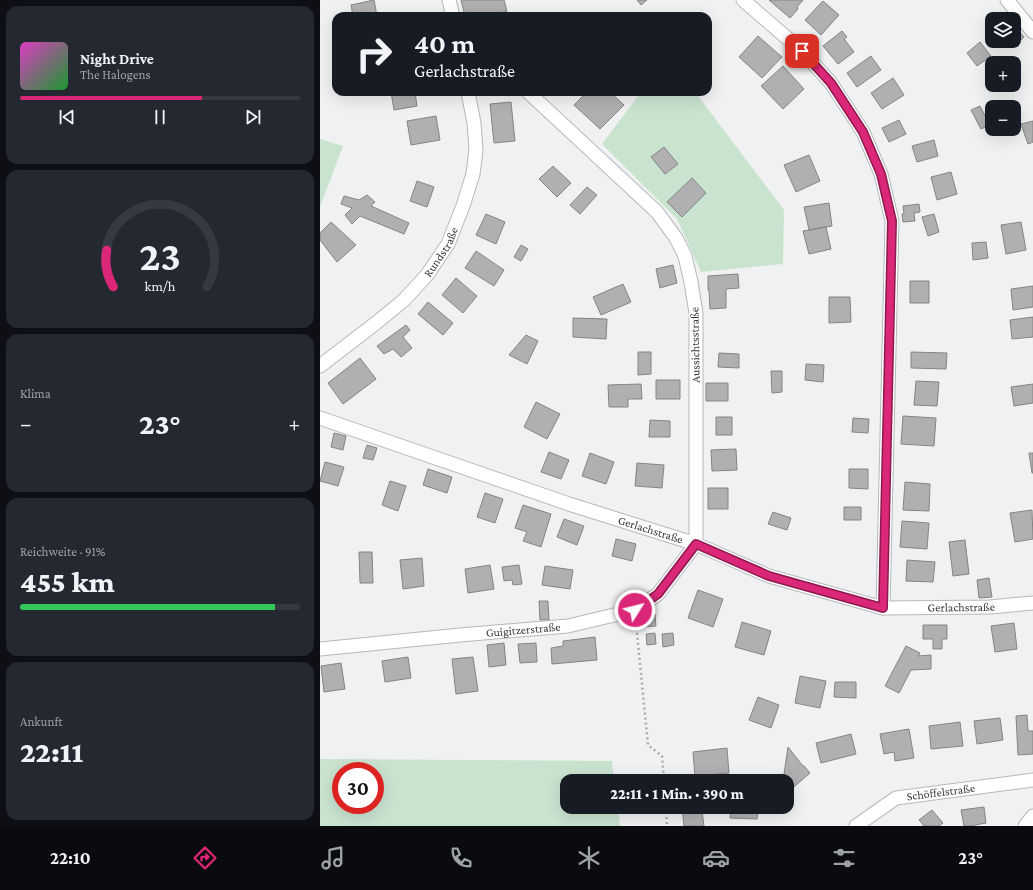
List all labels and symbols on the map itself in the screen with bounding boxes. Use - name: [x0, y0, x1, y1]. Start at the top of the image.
- pin: [785, 34, 819, 68]
- street label: Rundstraße: [421, 225, 461, 280]
- street label: Aussichtsstraße: [687, 307, 703, 383]
- street label: Gerlachstraße: [616, 513, 685, 547]
- position arrow: [614, 589, 656, 631]
- street label: Gerlachstraße: [928, 600, 996, 615]
- street label: Guigitzerstraße: [485, 620, 561, 640]
- speed limit sign: 30: [332, 762, 384, 814]
- street label: Schöffelstraße: [906, 781, 976, 804]

